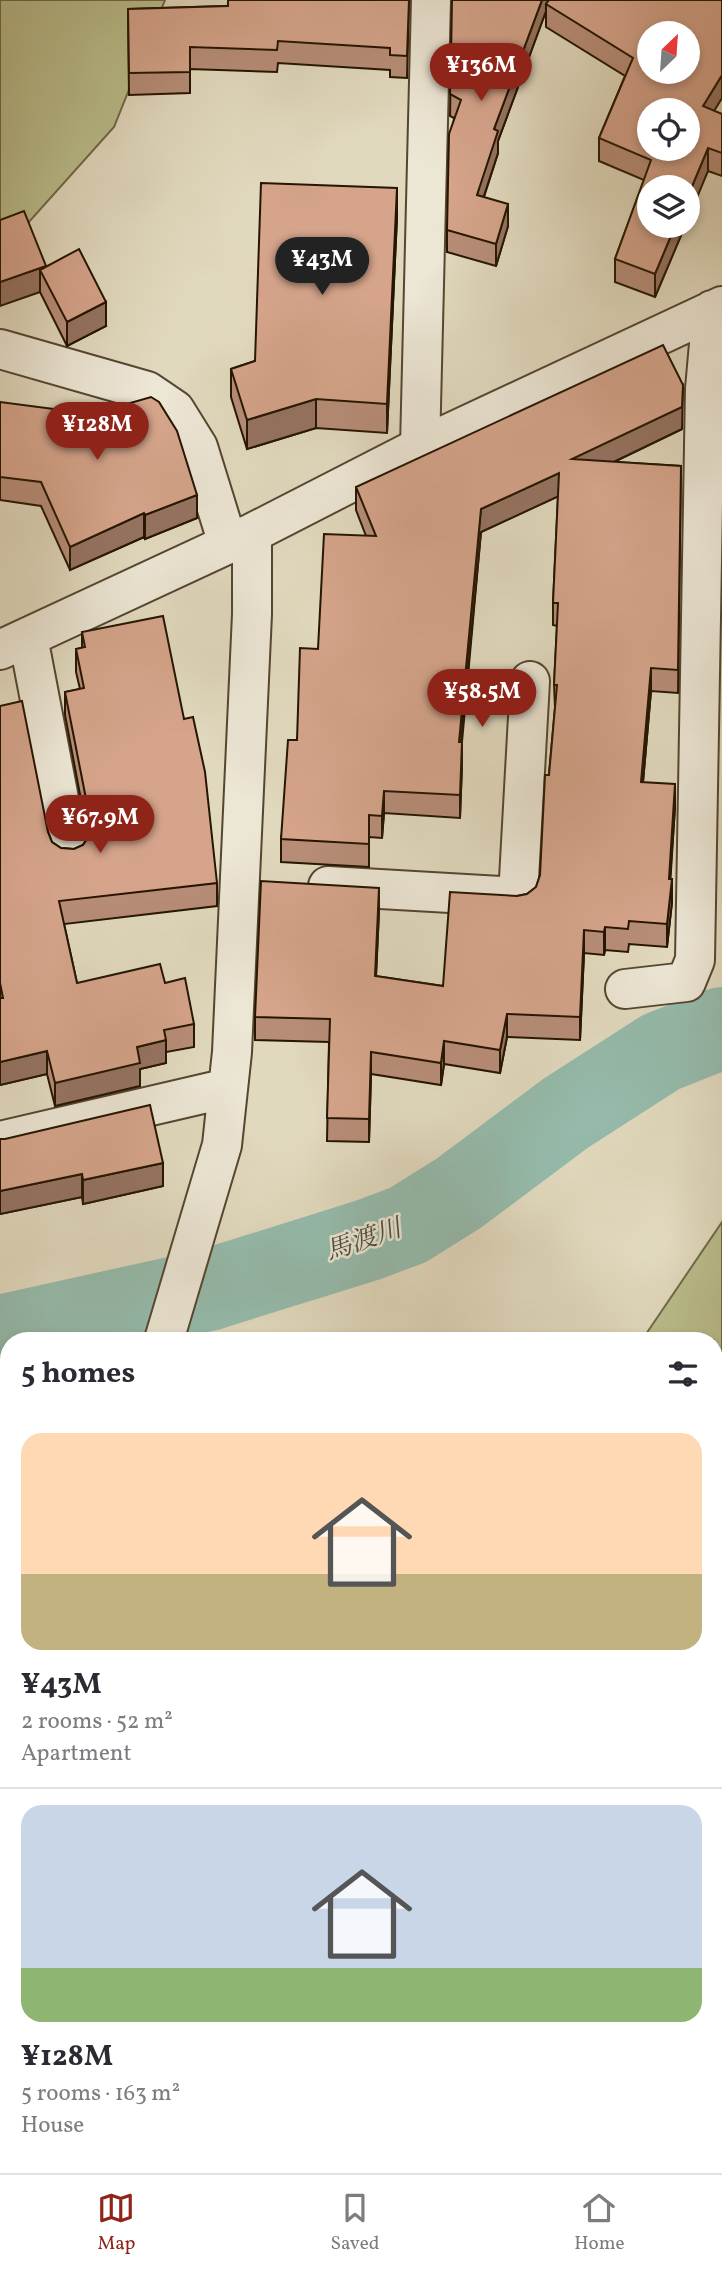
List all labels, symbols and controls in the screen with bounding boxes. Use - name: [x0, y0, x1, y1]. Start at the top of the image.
- north arrow: [637, 21, 700, 84]
- map controls: [637, 21, 700, 238]
- pin: ¥136M: [432, 43, 530, 103]
- text: ¥136M: [446, 50, 516, 82]
- button: locate: [637, 98, 700, 161]
- button: layers: [637, 175, 700, 238]
- pin: ¥43M: [281, 238, 363, 297]
- text: ¥43M: [291, 244, 353, 276]
- pin: ¥128M: [48, 402, 146, 462]
- text: ¥128M: [62, 409, 132, 441]
- pin: ¥58.5M: [425, 670, 539, 729]
- text: ¥58.5M: [443, 676, 521, 708]
- pin: ¥67.9M: [43, 796, 157, 855]
- text: ¥67.9M: [61, 802, 139, 834]
- water label: 馬渡川: [321, 1210, 409, 1271]
- text: 5 homes: [21, 1353, 135, 1395]
- icon: filters: [664, 1355, 702, 1393]
- icon: home: [299, 1479, 425, 1605]
- text: ¥43M: [21, 1664, 101, 1706]
- text: 2 rooms · 52 m²: [21, 1706, 173, 1738]
- text: Apartment: [21, 1738, 132, 1770]
- icon: home: [299, 1851, 425, 1977]
- text: ¥128M: [21, 2036, 113, 2078]
- text: 5 rooms · 163 m²: [21, 2078, 180, 2110]
- text: House: [21, 2110, 84, 2142]
- tab: Map: [97, 2189, 136, 2257]
- tab: Saved: [330, 2189, 379, 2257]
- tab: Home: [574, 2189, 625, 2257]

